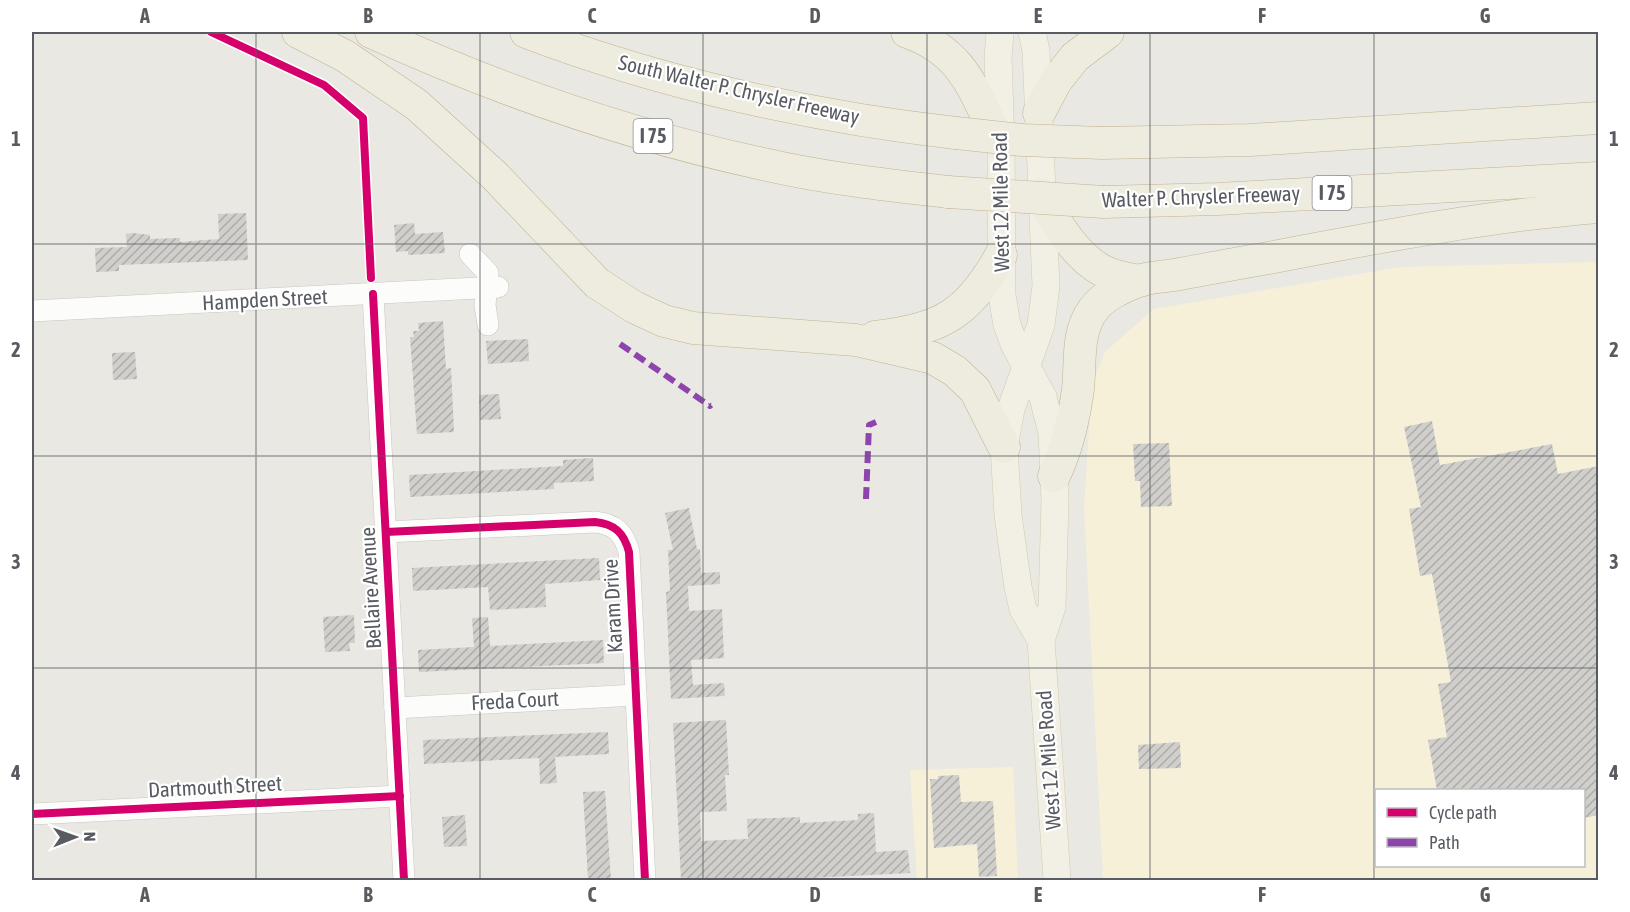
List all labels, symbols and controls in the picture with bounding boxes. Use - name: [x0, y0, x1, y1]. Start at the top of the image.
- text: A: [139, 4, 150, 27]
- text: B: [363, 4, 373, 27]
- text: C: [588, 4, 597, 27]
- text: D: [809, 4, 821, 27]
- text: E: [1034, 4, 1043, 27]
- text: F: [1258, 4, 1266, 27]
- text: G: [1480, 4, 1491, 27]
- street label: South Walter P. Chrysler Freeway: [616, 50, 862, 129]
- road number: I 75: [634, 119, 672, 153]
- text: 1: [11, 127, 21, 150]
- text: 1: [1609, 127, 1619, 150]
- street label: West 12 Mile Road: [987, 132, 1013, 272]
- road number: I 75: [1312, 176, 1352, 210]
- street label: Walter P. Chrysler Freeway: [1101, 181, 1301, 211]
- street label: Hampden Street: [202, 284, 328, 314]
- text: 2: [11, 338, 21, 361]
- text: 2: [1609, 338, 1619, 361]
- street label: Bellaire Avenue: [355, 527, 385, 650]
- text: 3: [11, 550, 21, 573]
- text: 3: [1609, 550, 1619, 573]
- street label: Karam Drive: [598, 559, 626, 654]
- street label: Freda Court: [470, 686, 559, 714]
- street label: West 12 Mile Road: [1031, 689, 1065, 831]
- text: 4: [10, 761, 21, 784]
- text: 4: [1608, 761, 1619, 784]
- street label: Dartmouth Street: [147, 771, 282, 801]
- legend: [1375, 789, 1585, 867]
- text: Cycle path: [1429, 802, 1497, 823]
- north arrow: [45, 807, 105, 867]
- text: N: [81, 832, 99, 842]
- text: Path: [1429, 832, 1460, 853]
- text: A: [139, 883, 150, 906]
- text: B: [363, 883, 373, 906]
- text: C: [588, 883, 597, 906]
- text: D: [809, 883, 821, 906]
- text: E: [1034, 883, 1043, 906]
- text: F: [1258, 883, 1266, 906]
- text: G: [1480, 883, 1491, 906]

